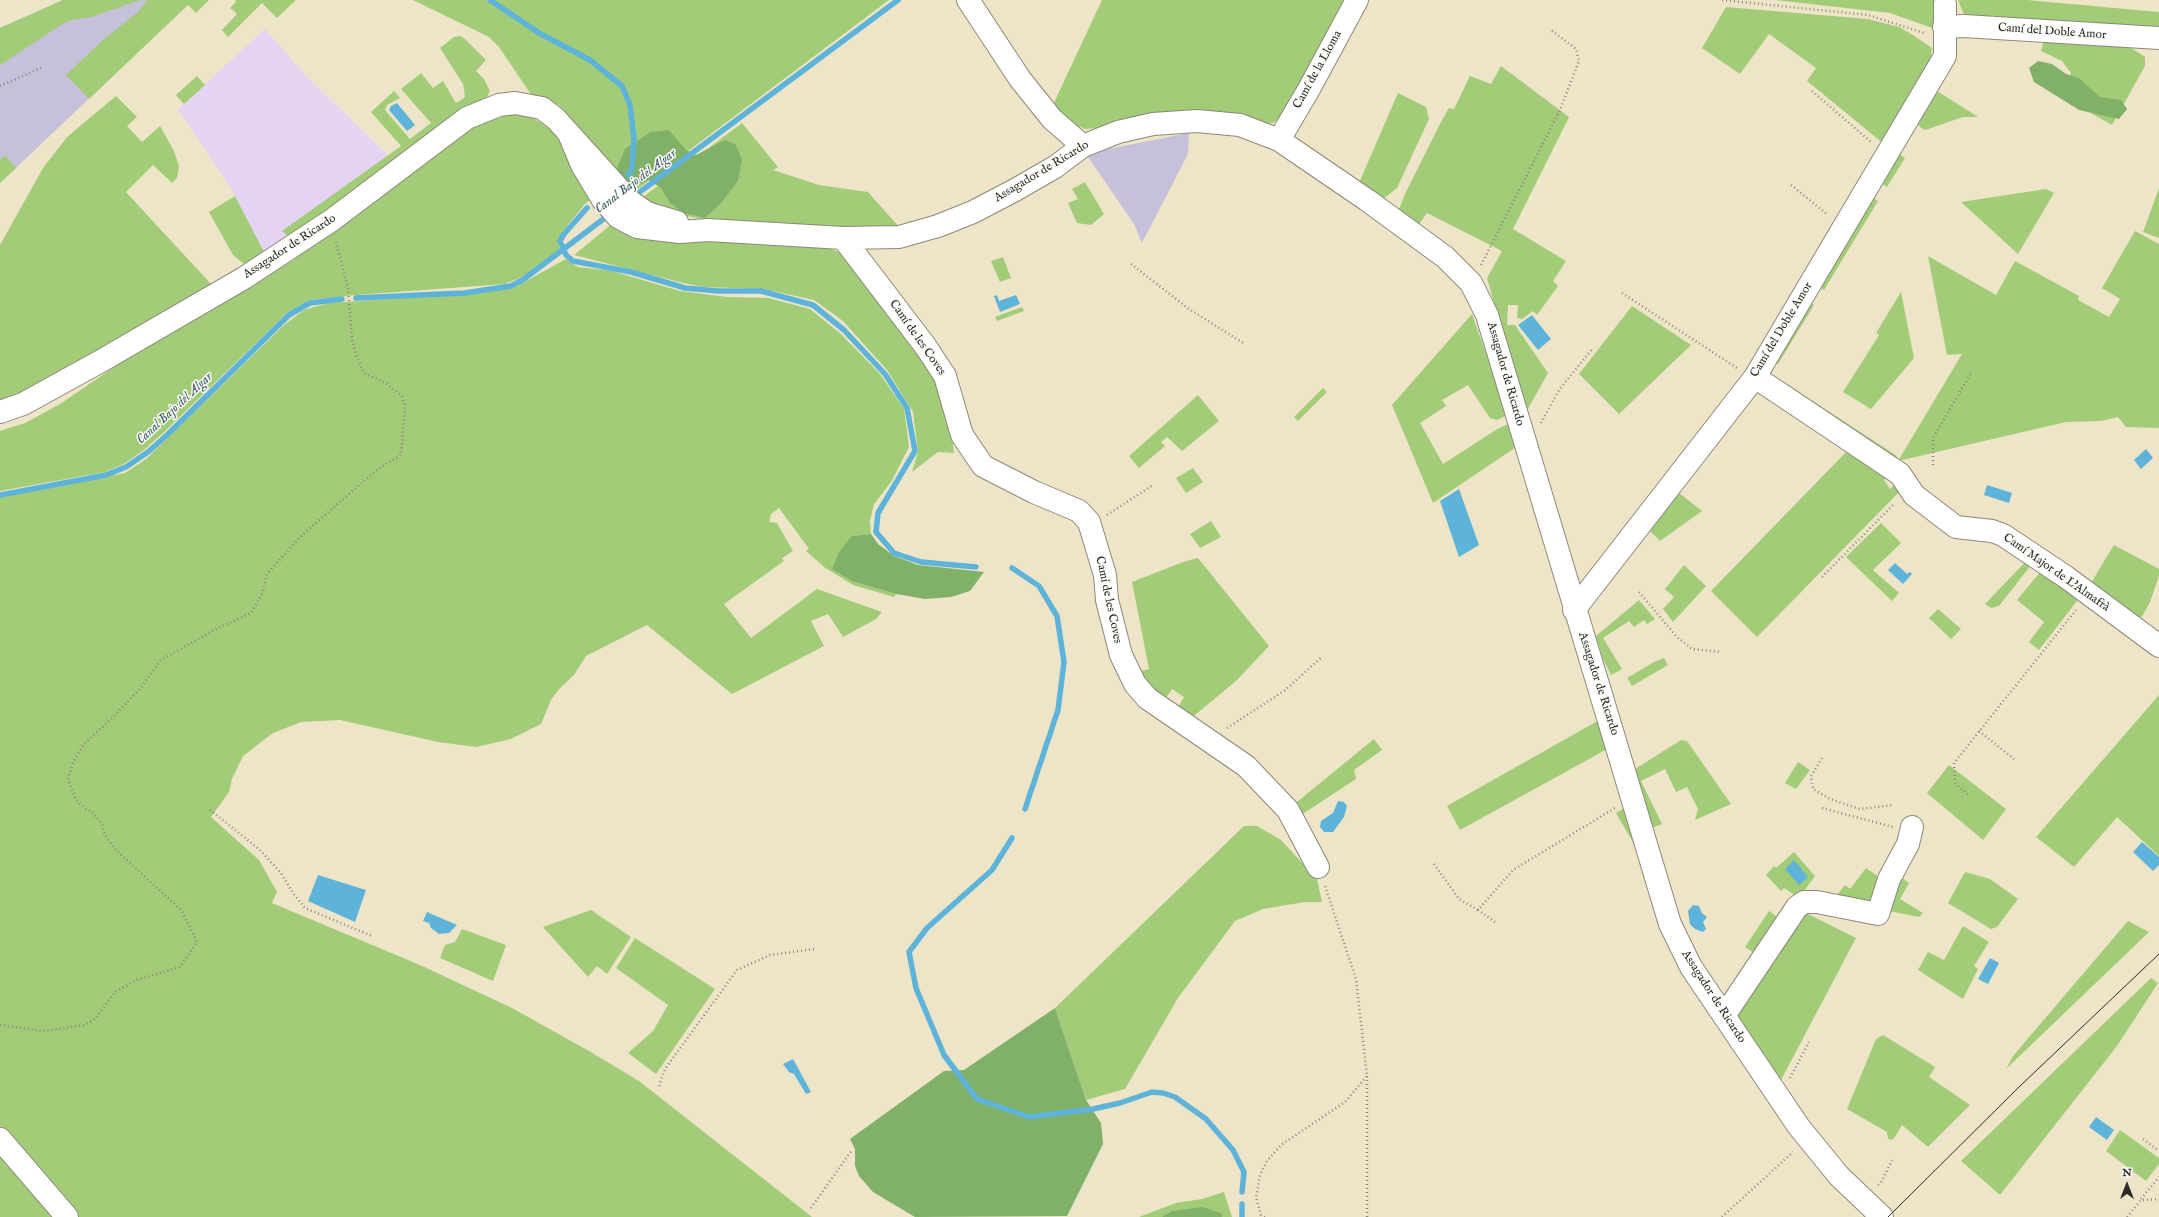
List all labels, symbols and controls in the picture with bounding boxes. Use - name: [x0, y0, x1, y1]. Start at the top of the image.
- street label: Camí del Doble Amor: [1997, 21, 2107, 43]
- street label: Camí de la Lloma: [1291, 28, 1345, 112]
- street label: Assagador de Ricardo: [992, 138, 1092, 206]
- water label: Canal Bajo del Algar: [592, 146, 680, 218]
- street label: Assagador de Ricardo: [241, 212, 339, 282]
- street label: Camí del Doble Amor: [1748, 280, 1816, 380]
- street label: Camí de les Coves: [886, 297, 948, 379]
- street label: Assagador de Ricardo: [1483, 320, 1527, 428]
- water label: Canal Bajo del Algar: [134, 370, 216, 448]
- street label: Camí Major de L'Almafrà: [2000, 531, 2112, 615]
- street label: Camí de les Coves: [1092, 555, 1124, 645]
- street label: Assagador de Ricardo: [1575, 631, 1621, 737]
- street label: Assagador de Ricardo: [1678, 948, 1748, 1046]
- north arrow: [2107, 1165, 2147, 1205]
- text: N: [2122, 1166, 2132, 1180]

